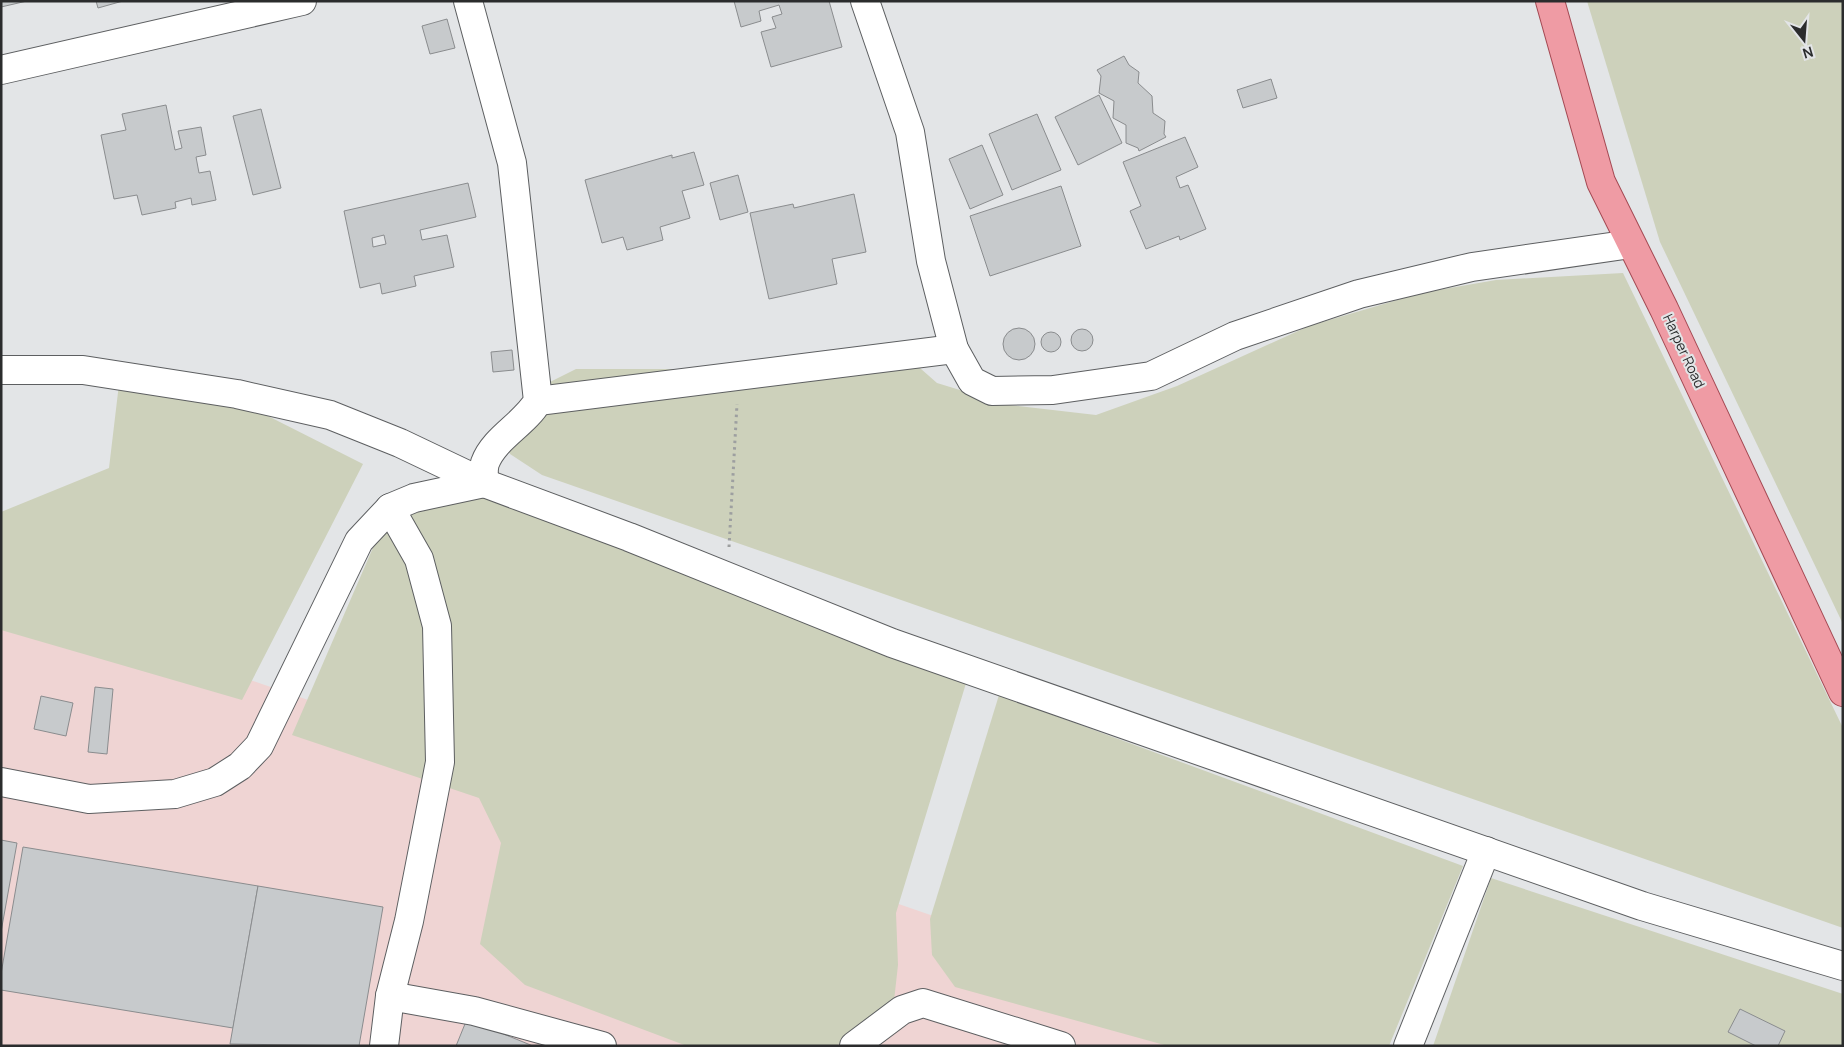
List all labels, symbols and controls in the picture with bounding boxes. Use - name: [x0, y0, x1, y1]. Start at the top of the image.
- north arrow: [1779, 15, 1829, 65]
- text: N: [1800, 42, 1816, 63]
- street label: Harper Road: [1659, 311, 1710, 391]

